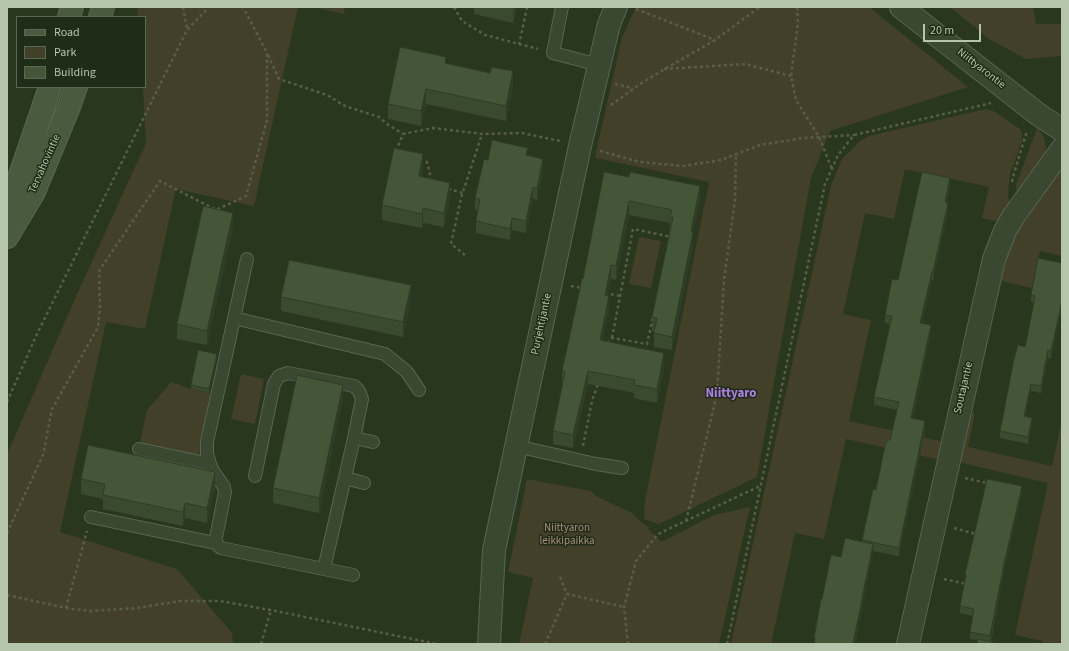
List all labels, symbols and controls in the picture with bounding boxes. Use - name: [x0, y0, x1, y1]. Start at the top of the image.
- legend: [16, 16, 146, 88]
- scale bar: [925, 16, 983, 42]
- text: 20 m: [930, 22, 954, 39]
- text: Road: [54, 24, 80, 41]
- text: Park: [54, 44, 76, 61]
- street label: Niittyarontie: [954, 46, 1008, 92]
- text: Building: [54, 64, 96, 81]
- street label: Tervahovintie: [26, 133, 64, 195]
- street label: Purjehtijantie: [529, 292, 555, 356]
- street label: Soutajantie: [952, 361, 976, 415]
- district label: Niittyaro: [705, 386, 757, 402]
- park label: Niittyaron leikkipaikka: [539, 522, 595, 548]

